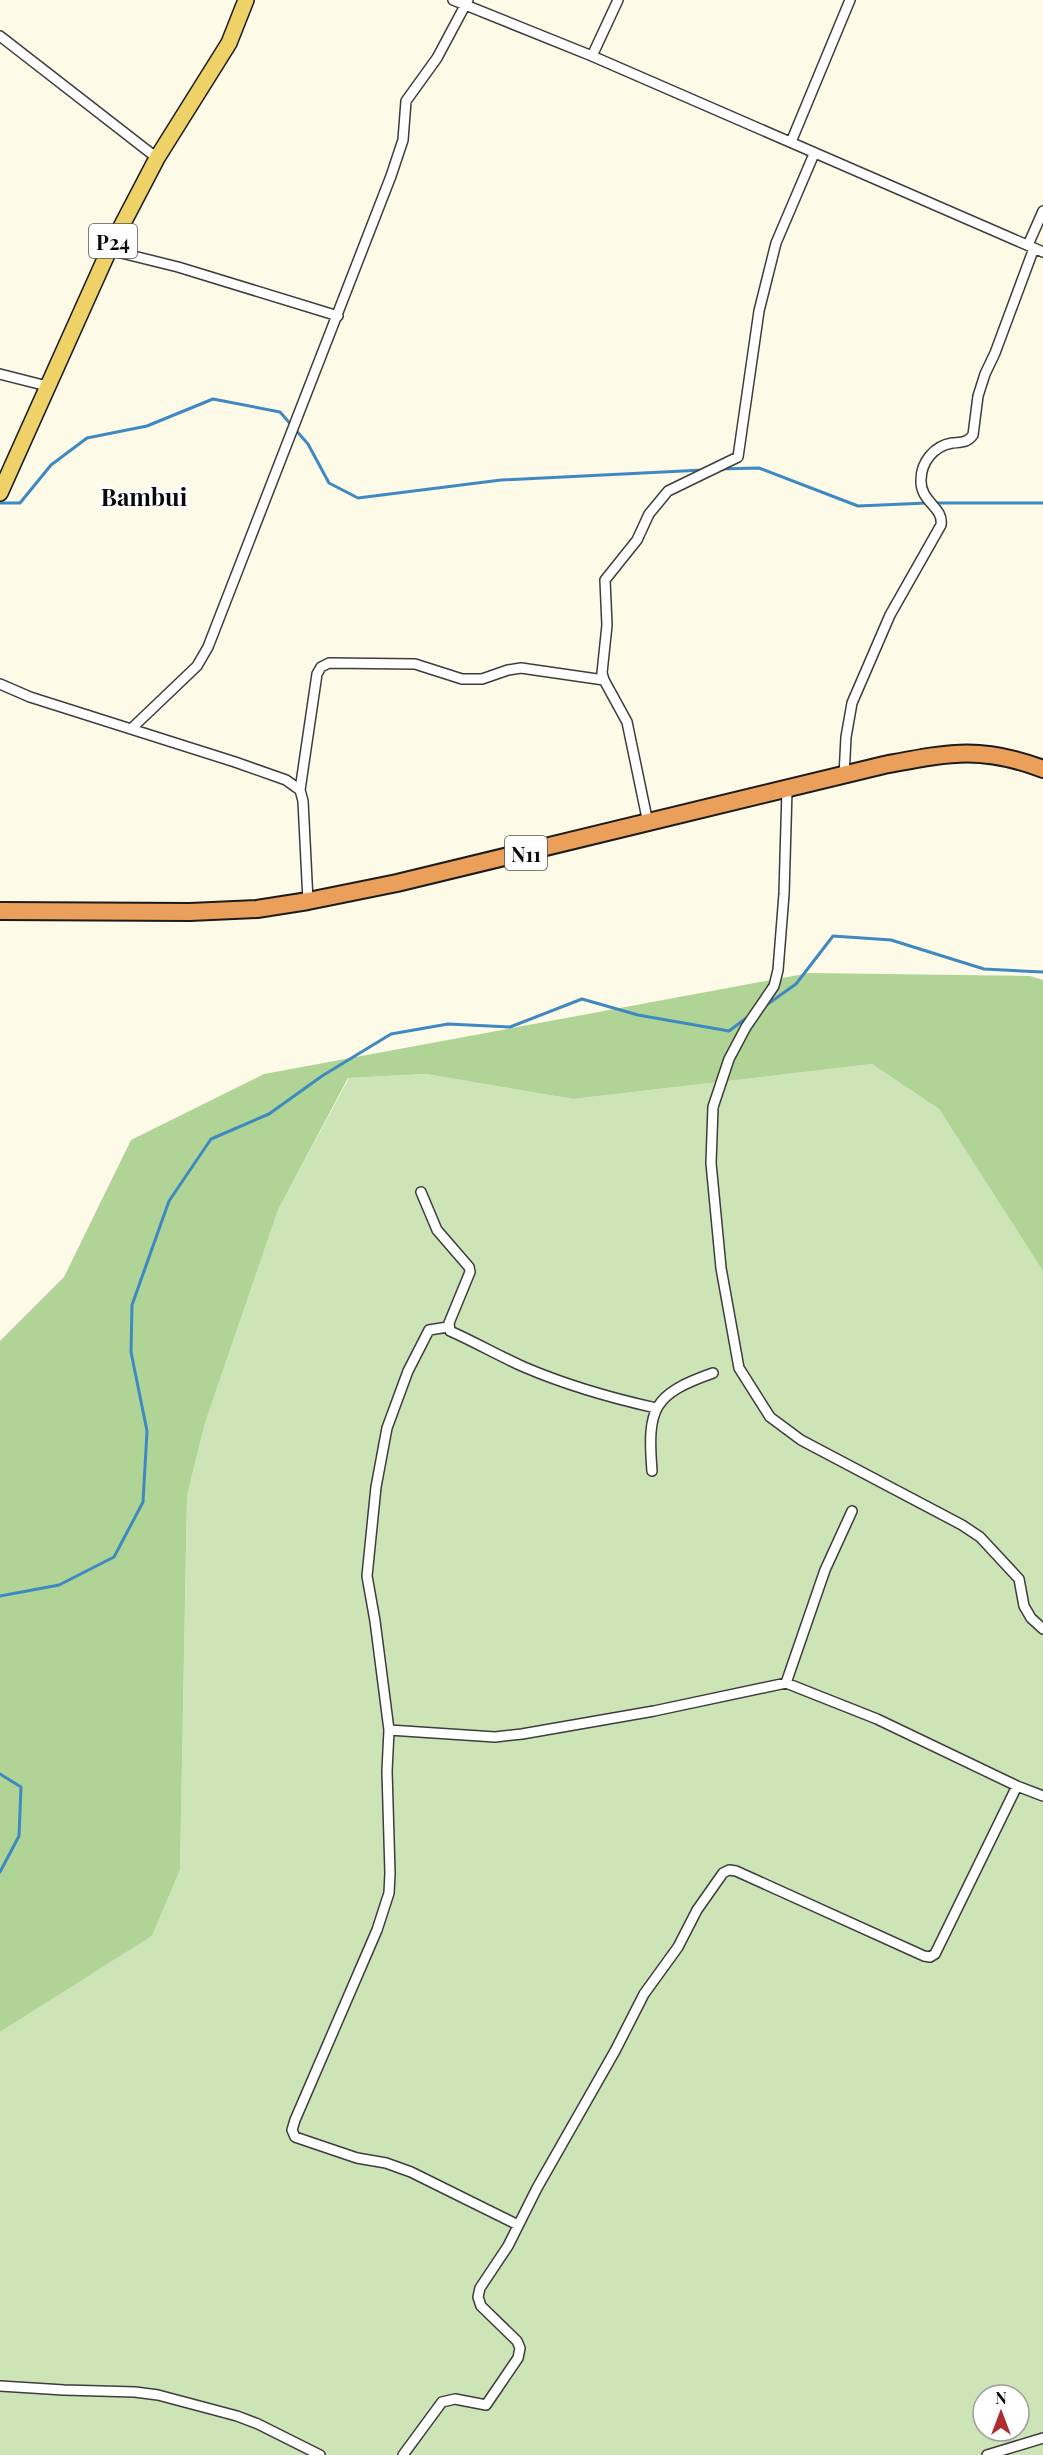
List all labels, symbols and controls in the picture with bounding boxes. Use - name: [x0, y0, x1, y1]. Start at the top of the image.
- road number: P24: [89, 224, 137, 258]
- district label: Bambui: [101, 480, 188, 512]
- road number: N11: [505, 836, 547, 870]
- north arrow: [971, 2383, 1031, 2443]
- text: N: [995, 2387, 1007, 2408]

